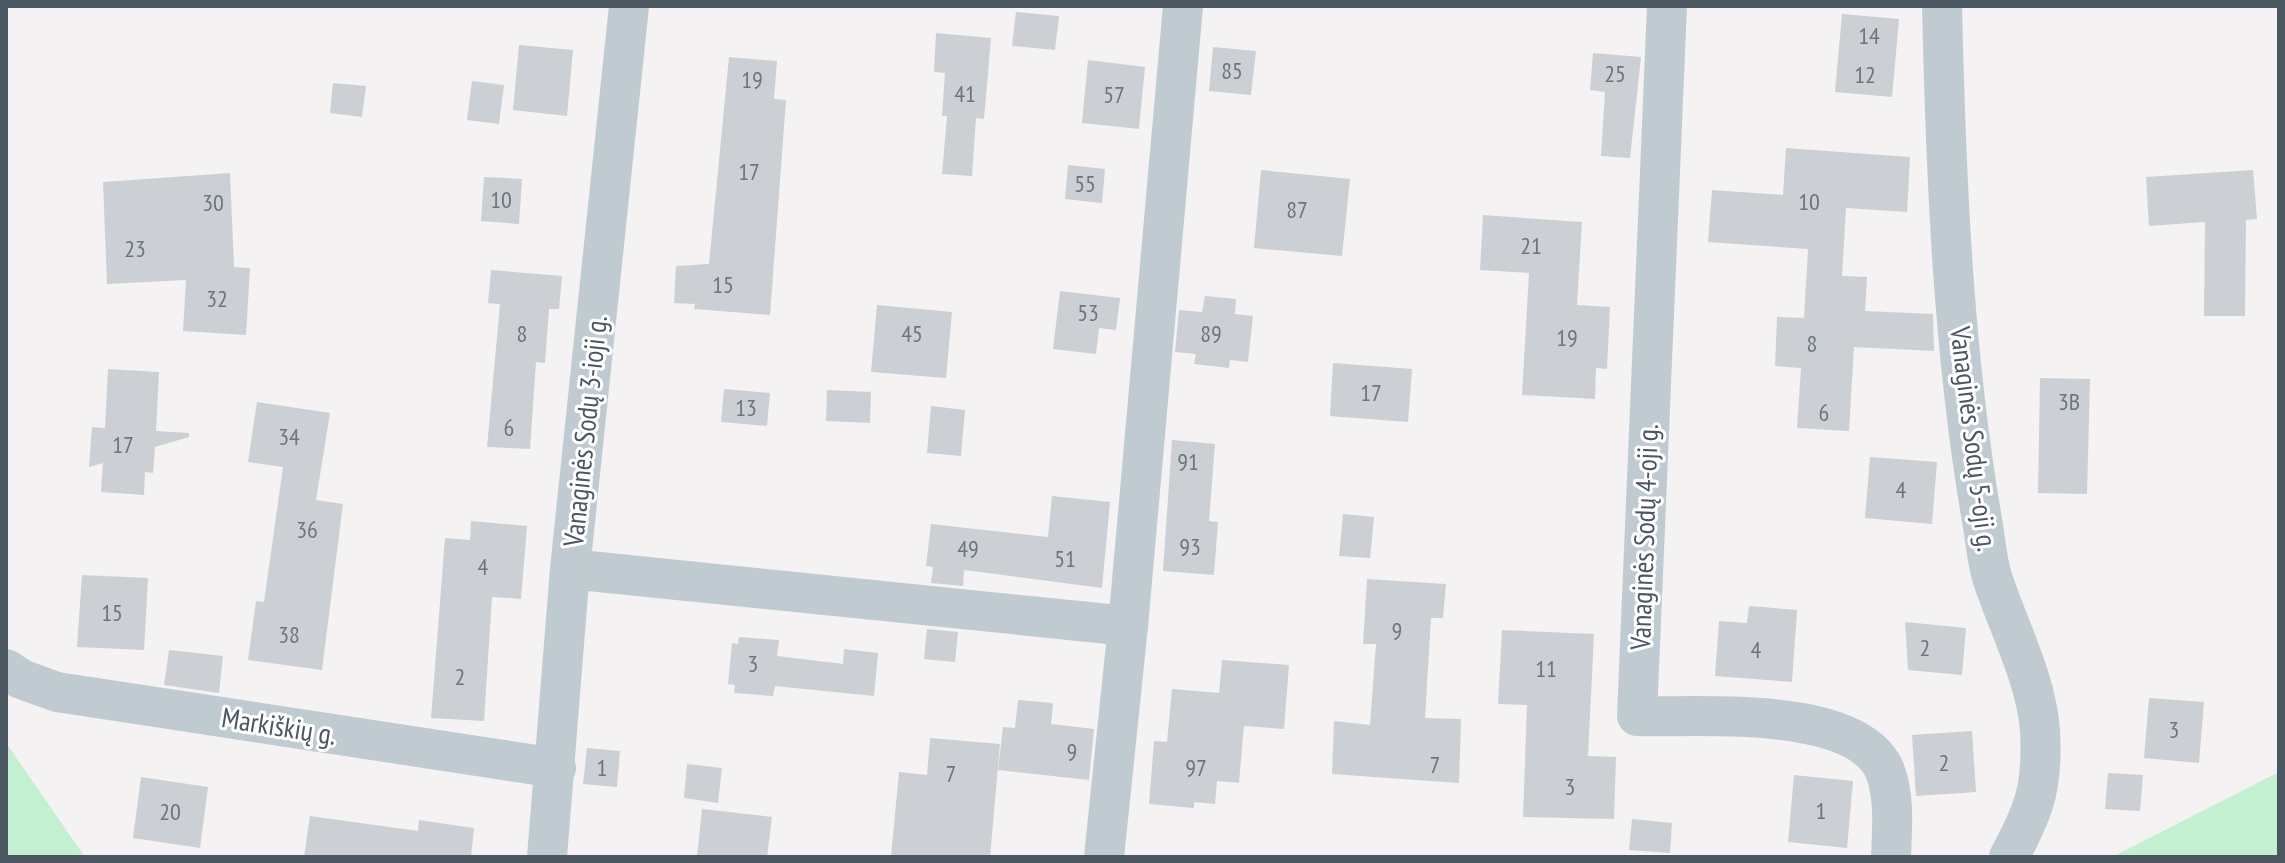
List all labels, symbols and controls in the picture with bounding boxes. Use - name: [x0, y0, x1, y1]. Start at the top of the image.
- house number: 14: [1858, 20, 1880, 51]
- house number: 85: [1221, 55, 1243, 86]
- house number: 25: [1604, 58, 1626, 89]
- house number: 12: [1854, 59, 1876, 90]
- house number: 19: [741, 64, 763, 95]
- house number: 41: [954, 78, 976, 109]
- house number: 57: [1103, 79, 1125, 110]
- house number: 17: [738, 156, 760, 187]
- house number: 55: [1074, 168, 1096, 199]
- house number: 10: [490, 184, 512, 215]
- house number: 10: [1798, 186, 1820, 217]
- house number: 30: [202, 187, 224, 218]
- house number: 87: [1286, 194, 1308, 225]
- house number: 21: [1520, 230, 1542, 261]
- house number: 23: [124, 233, 146, 264]
- house number: 15: [712, 269, 734, 300]
- house number: 32: [206, 283, 228, 314]
- house number: 53: [1077, 297, 1099, 328]
- street label: Vanaginės Sodų 3-ioji g.: [554, 314, 615, 549]
- house number: 8: [517, 318, 527, 349]
- house number: 45: [901, 318, 923, 349]
- house number: 89: [1200, 318, 1222, 349]
- house number: 19: [1556, 322, 1578, 353]
- street label: Vanaginės Sodų 5-oji g.: [1942, 323, 2007, 553]
- house number: 8: [1807, 328, 1817, 359]
- house number: 17: [1360, 377, 1382, 408]
- house number: 3B: [2058, 386, 2080, 417]
- house number: 13: [735, 392, 757, 423]
- house number: 6: [1819, 397, 1829, 428]
- house number: 6: [504, 412, 514, 443]
- house number: 34: [278, 421, 300, 452]
- street label: Vanaginės Sodų 4-oji g.: [1621, 423, 1666, 652]
- house number: 17: [112, 429, 134, 460]
- house number: 91: [1177, 446, 1199, 477]
- house number: 4: [1896, 474, 1907, 505]
- house number: 36: [296, 514, 318, 545]
- house number: 93: [1179, 531, 1201, 562]
- house number: 49: [957, 533, 979, 564]
- house number: 51: [1054, 543, 1076, 574]
- house number: 4: [478, 551, 489, 582]
- house number: 15: [101, 597, 123, 628]
- house number: 9: [1392, 615, 1402, 646]
- house number: 38: [278, 619, 300, 650]
- house number: 2: [1920, 632, 1930, 663]
- house number: 4: [1751, 634, 1762, 665]
- house number: 3: [748, 648, 758, 679]
- house number: 11: [1535, 653, 1557, 684]
- house number: 2: [455, 661, 465, 692]
- street label: Markiškių g.: [219, 698, 339, 753]
- house number: 3: [2169, 714, 2179, 745]
- house number: 9: [1067, 736, 1077, 767]
- house number: 2: [1939, 747, 1949, 778]
- house number: 7: [1430, 749, 1440, 780]
- house number: 1: [597, 752, 607, 783]
- house number: 97: [1185, 752, 1207, 783]
- house number: 7: [946, 758, 956, 789]
- house number: 3: [1565, 771, 1575, 802]
- house number: 1: [1816, 795, 1826, 826]
- house number: 20: [159, 796, 181, 827]

